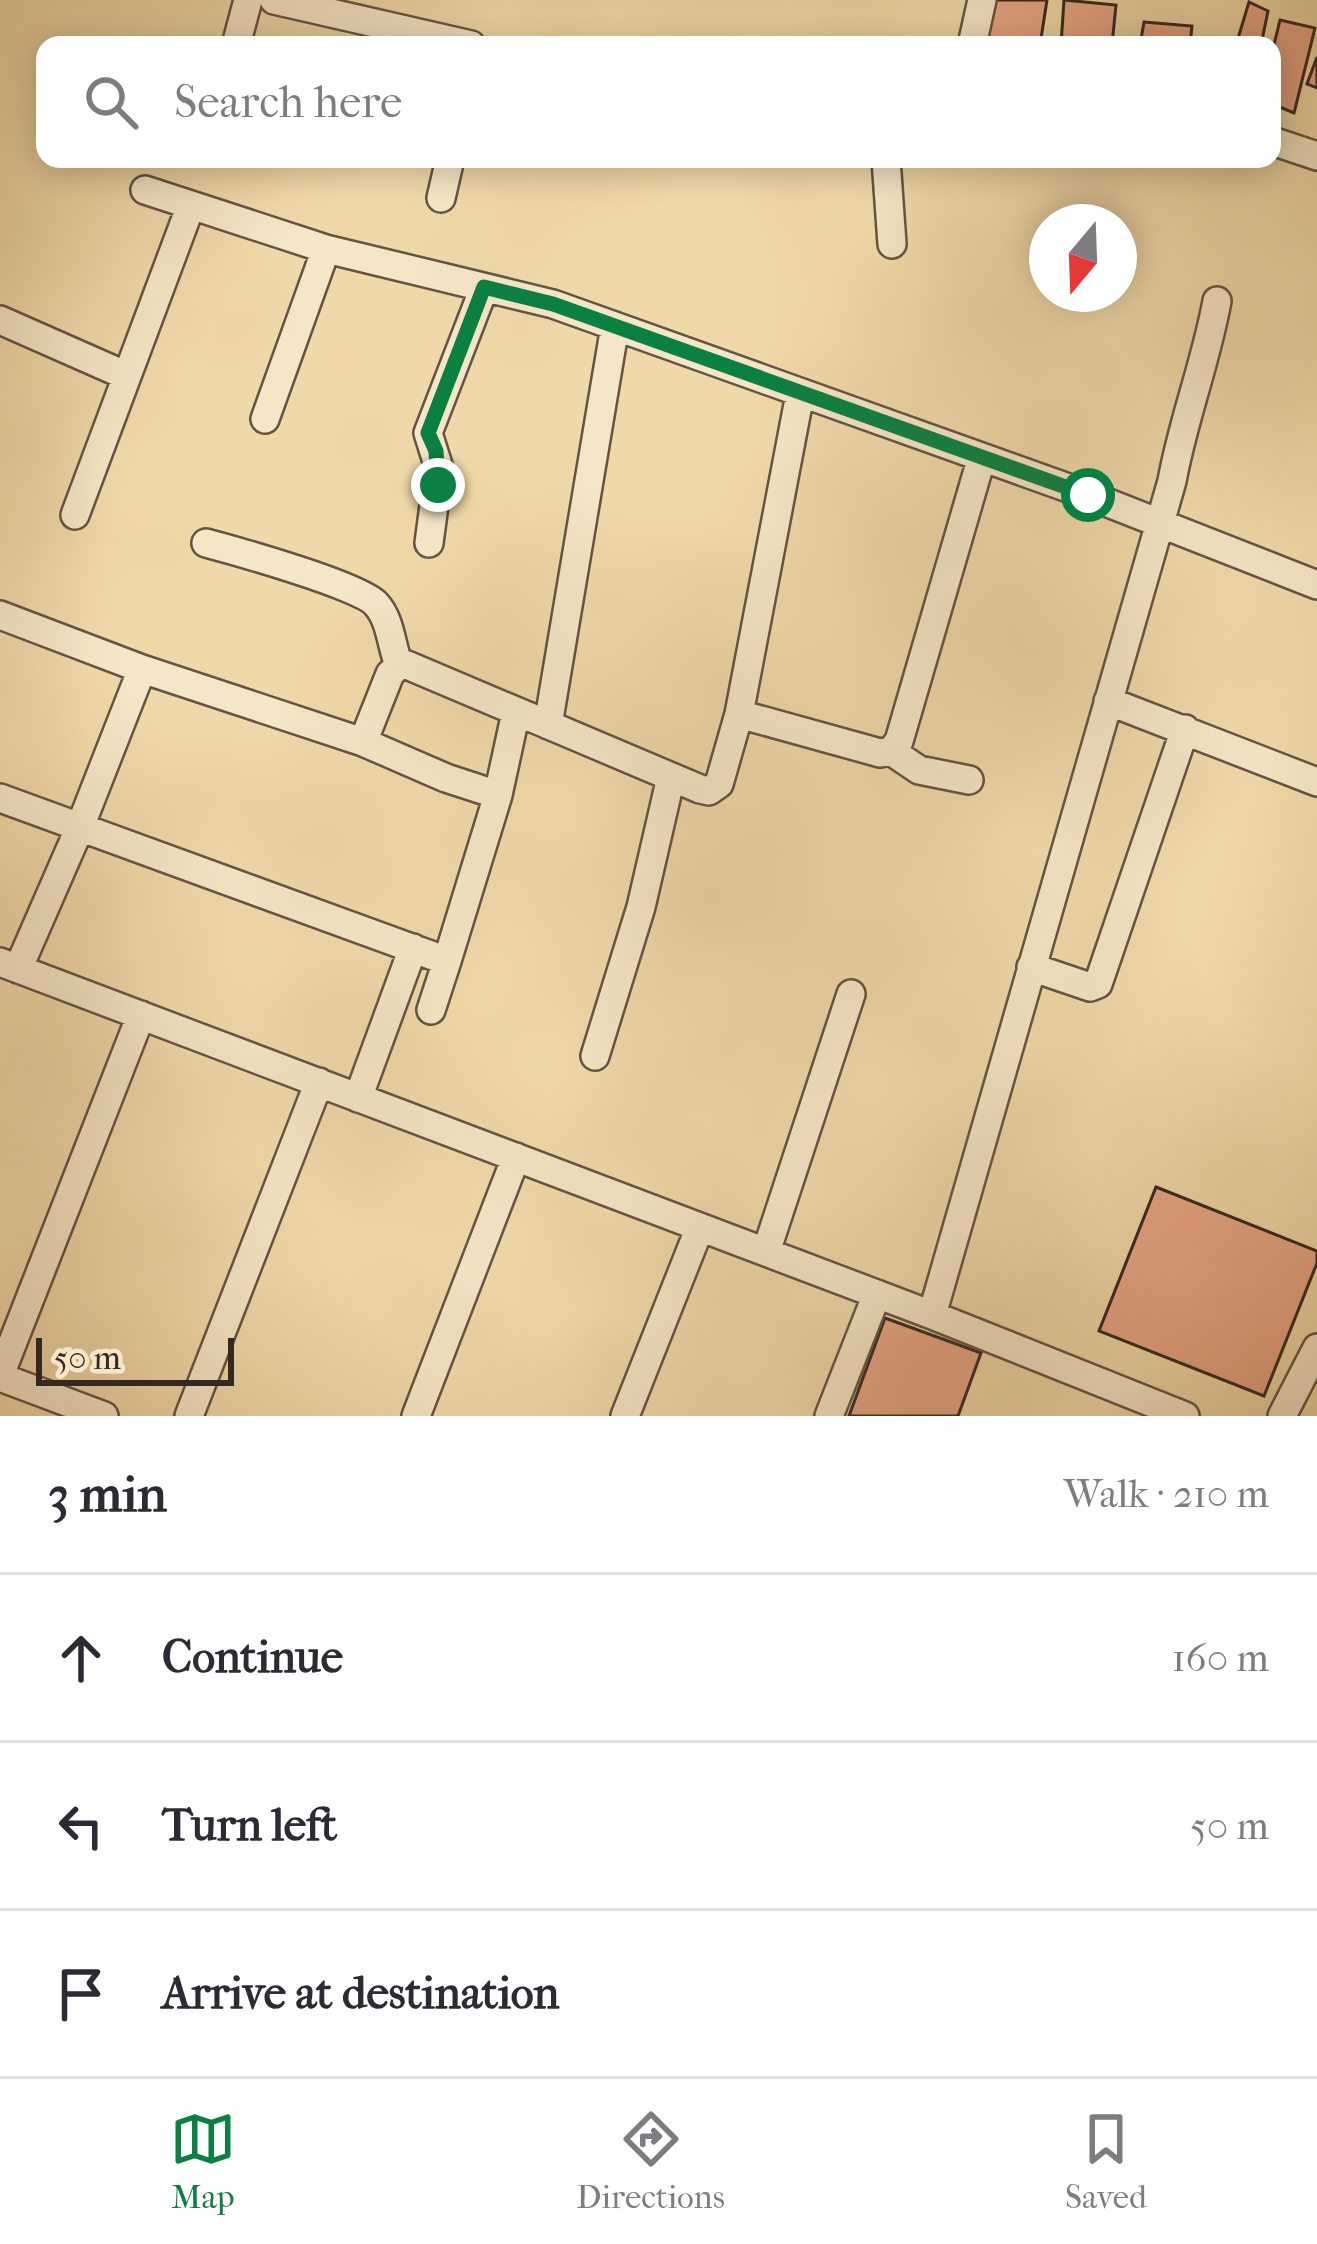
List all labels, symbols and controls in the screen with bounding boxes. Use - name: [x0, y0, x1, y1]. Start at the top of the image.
- search box: [36, 36, 1281, 168]
- icon: search: [78, 69, 144, 135]
- text: Search here: [174, 76, 402, 129]
- north arrow: [1029, 204, 1137, 312]
- route end: [411, 458, 465, 512]
- route start: [1061, 468, 1115, 522]
- scale bar: [36, 1332, 234, 1385]
- text: 50 m: [54, 1339, 121, 1378]
- text: 3 min: [48, 1464, 167, 1524]
- text: Walk · 210 m: [1064, 1471, 1269, 1517]
- icon: ahead: [48, 1625, 114, 1691]
- text: Continue: [162, 1631, 343, 1684]
- text: 160 m: [1172, 1635, 1269, 1681]
- icon: left: [48, 1793, 114, 1859]
- text: Turn left: [162, 1799, 337, 1852]
- text: 50 m: [1190, 1803, 1269, 1849]
- icon: arrive: [48, 1961, 114, 2027]
- text: Arrive at destination: [162, 1967, 559, 2020]
- tab: Map: [170, 2106, 236, 2217]
- tab: Directions: [576, 2106, 725, 2217]
- tab: Saved: [1065, 2106, 1147, 2217]

